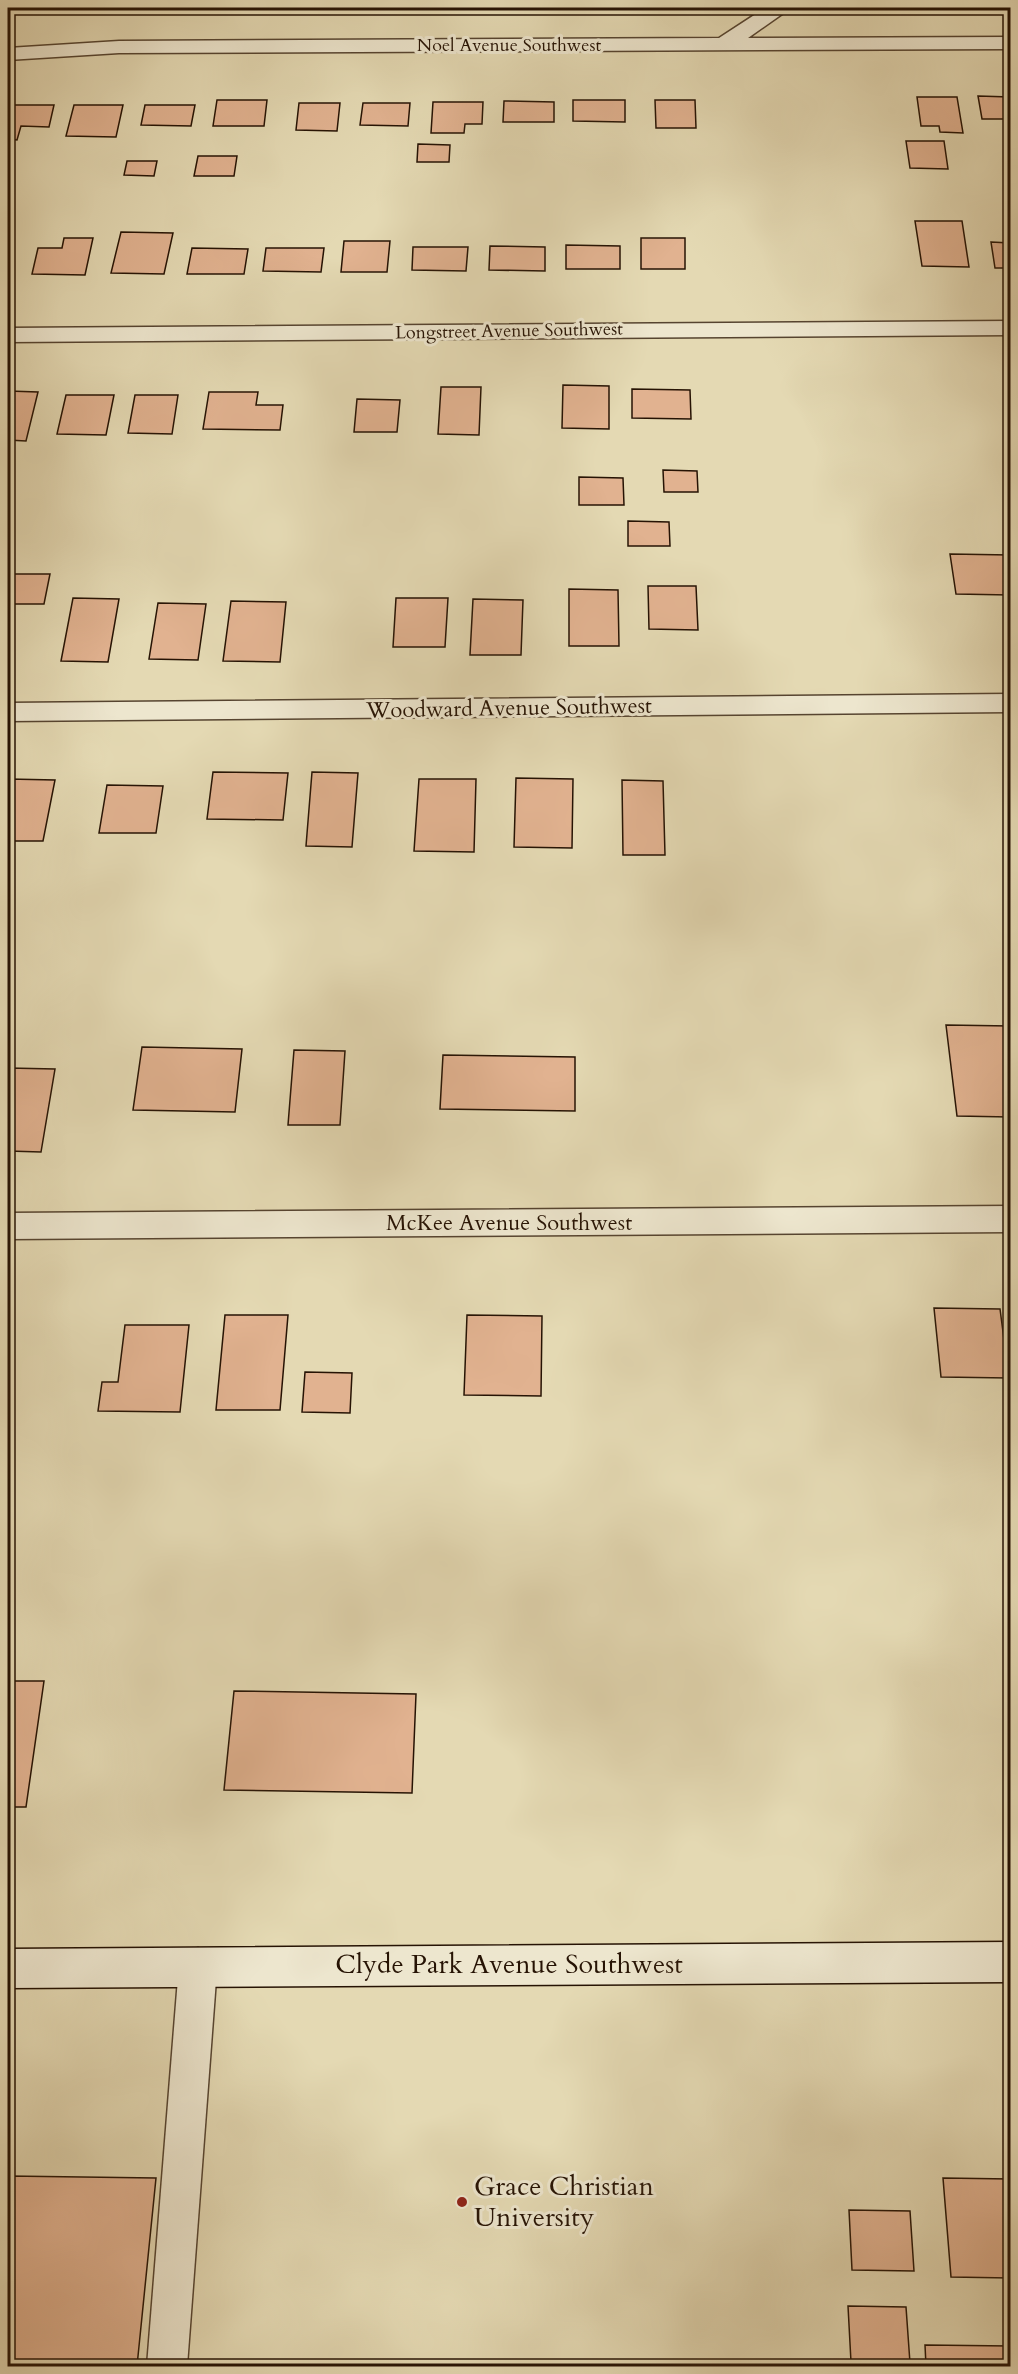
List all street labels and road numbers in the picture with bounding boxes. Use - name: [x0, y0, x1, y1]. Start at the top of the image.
- street label: Noel Avenue Southwest: [417, 33, 601, 58]
- street label: Longstreet Avenue Southwest: [395, 317, 623, 345]
- street label: Woodward Avenue Southwest: [365, 691, 652, 726]
- street label: McKee Avenue Southwest: [386, 1208, 632, 1238]
- street label: Clyde Park Avenue Southwest: [335, 1946, 683, 1983]

